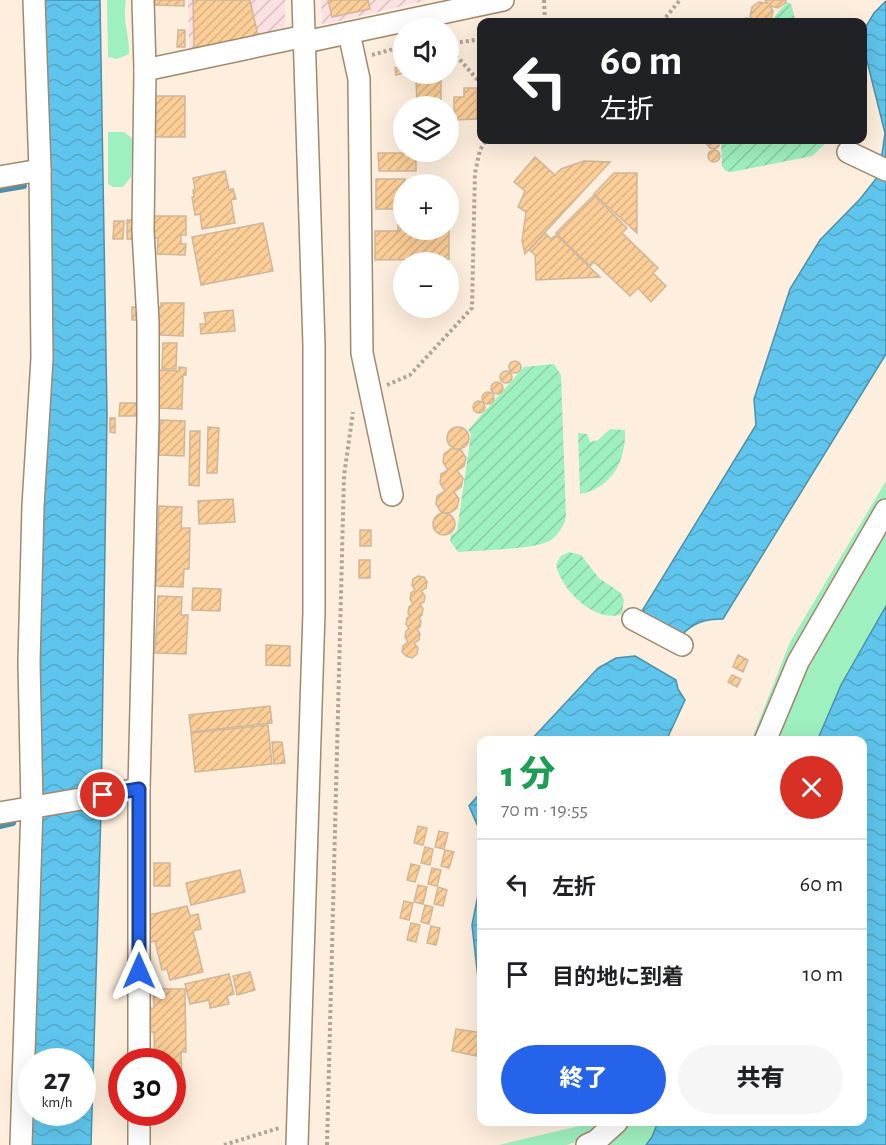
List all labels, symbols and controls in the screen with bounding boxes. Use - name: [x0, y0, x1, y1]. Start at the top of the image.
- map controls: [393, 18, 459, 318]
- button: sound: [393, 18, 459, 84]
- text: 60 m: [600, 40, 682, 82]
- icon: left: [501, 42, 579, 120]
- button: layers: [393, 96, 459, 162]
- text: 左折: [600, 96, 654, 123]
- button: +: [393, 174, 459, 240]
- button: −: [393, 252, 459, 318]
- button: close: [780, 756, 843, 819]
- text: 1 分: [501, 757, 555, 793]
- pin: [77, 769, 128, 820]
- icon: arrive: [86, 778, 119, 811]
- text: 70 m · 19:55: [501, 800, 588, 820]
- icon: left: [501, 868, 534, 901]
- text: 60 m: [800, 873, 843, 895]
- text: 左折: [552, 876, 596, 898]
- position arrow: [107, 939, 171, 1003]
- icon: arrive: [501, 958, 534, 991]
- text: 10 m: [803, 963, 843, 985]
- text: 目的地に到着: [552, 966, 684, 988]
- button: 終了: [501, 1045, 666, 1114]
- button: 共有: [678, 1045, 843, 1114]
- speed limit sign: 30: [108, 1048, 186, 1126]
- text: 27: [43, 1065, 71, 1095]
- text: km/h: [42, 1095, 72, 1110]

